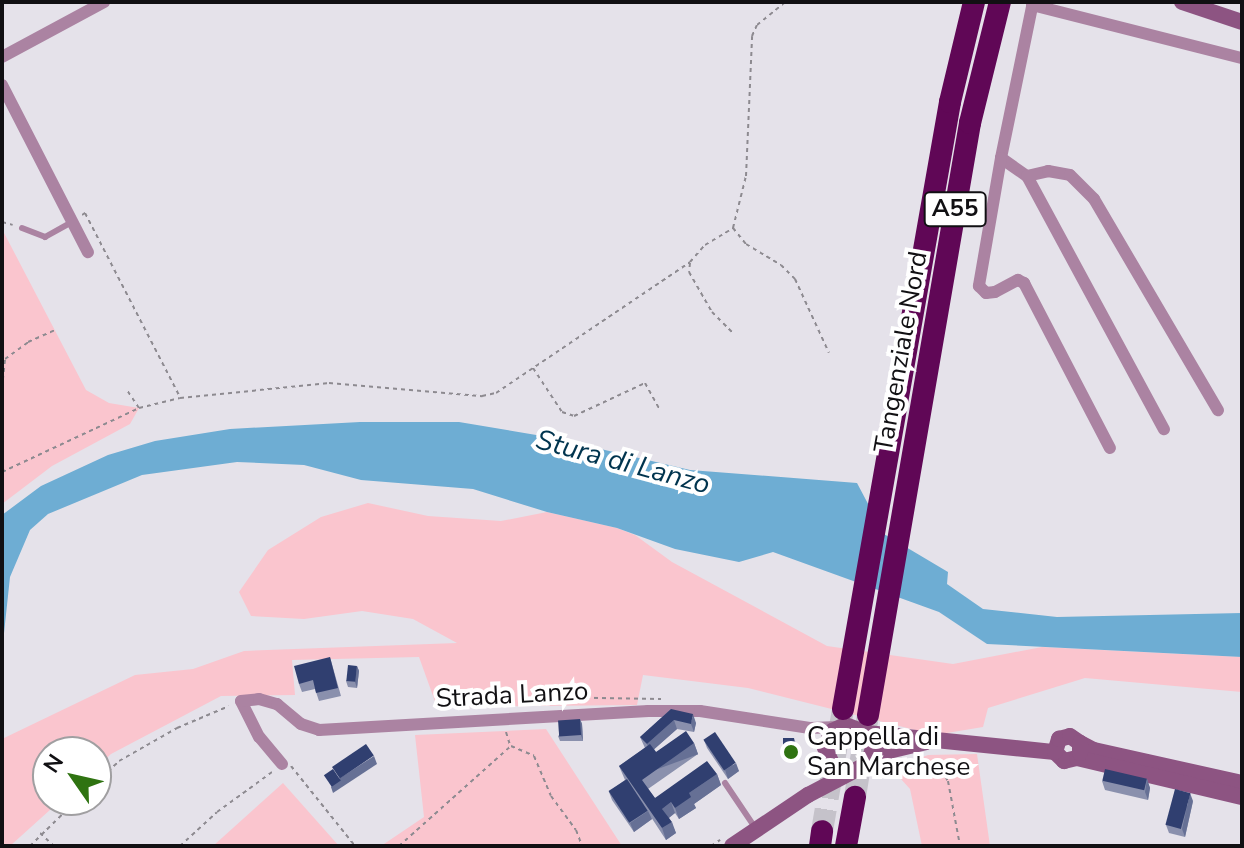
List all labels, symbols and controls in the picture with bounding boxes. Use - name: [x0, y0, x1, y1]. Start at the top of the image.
- road number: A55: [923, 189, 987, 229]
- street label: Tangenziale Nord: [868, 249, 934, 455]
- water label: Stura di Lanzo: [532, 423, 714, 501]
- street label: Strada Lanzo: [435, 675, 589, 715]
- place label: Cappella di San Marchese: [807, 721, 970, 782]
- north arrow: [32, 736, 112, 816]
- marker: Cappella di San Marchese: [782, 743, 800, 761]
- text: N: [37, 748, 71, 779]

